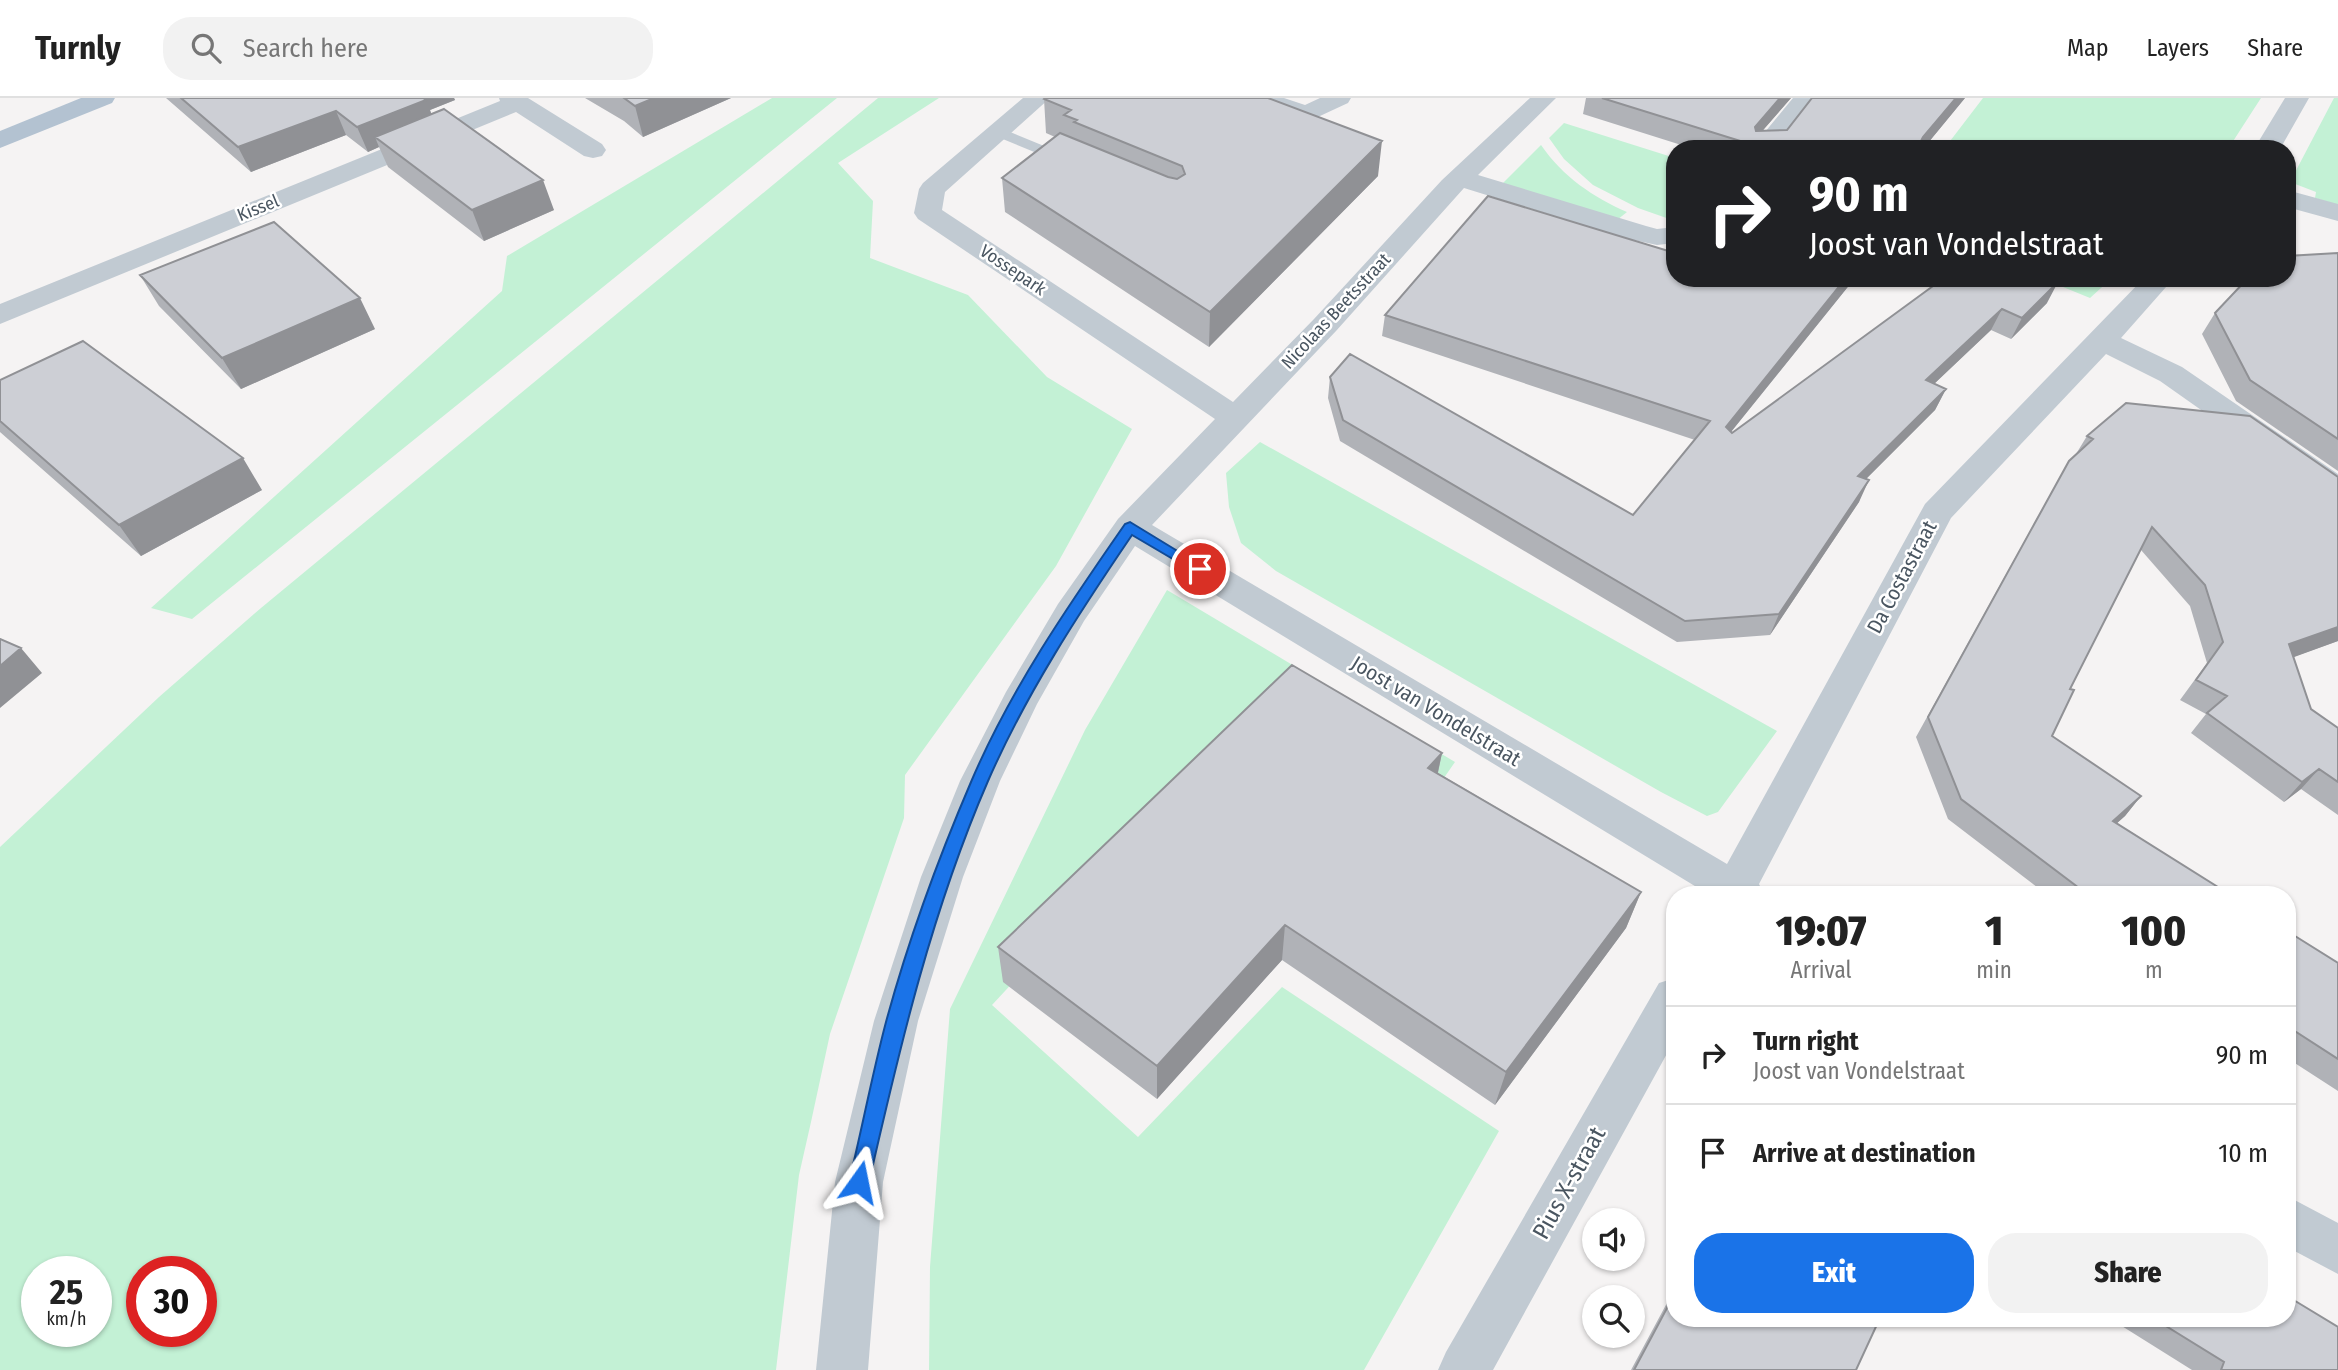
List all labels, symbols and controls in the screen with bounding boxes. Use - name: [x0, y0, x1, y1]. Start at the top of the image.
- search box: [163, 17, 653, 80]
- text: Turnly: [35, 28, 121, 68]
- icon: search: [187, 29, 225, 67]
- text: Search here: [243, 33, 368, 64]
- text: Map: [2067, 34, 2109, 62]
- text: Layers: [2147, 34, 2209, 62]
- text: Share: [2247, 34, 2303, 62]
- text: 90 m: [1809, 165, 1909, 224]
- icon: right: [1694, 168, 1785, 259]
- street label: Kissel: [234, 190, 282, 226]
- text: Joost van Vondelstraat: [1809, 225, 2103, 263]
- street label: Vossepark: [976, 240, 1051, 300]
- street label: Nicolaas Beetsstraat: [1277, 249, 1395, 373]
- street label: Da Costastraat: [1861, 516, 1943, 638]
- pin: [1170, 539, 1230, 599]
- icon: arrive: [1181, 550, 1219, 588]
- street label: Joost van Vondelstraat: [1346, 650, 1526, 772]
- text: 19:07: [1776, 906, 1867, 956]
- text: 1: [1985, 906, 2003, 956]
- text: 100: [2122, 906, 2186, 956]
- text: Arrival: [1791, 956, 1852, 984]
- text: min: [1976, 956, 2012, 984]
- text: m: [2145, 956, 2163, 984]
- text: Turn right: [1753, 1026, 1859, 1057]
- icon: right: [1694, 1036, 1732, 1074]
- text: 90 m: [2216, 1040, 2268, 1071]
- text: Joost van Vondelstraat: [1753, 1057, 1965, 1085]
- street label: Pius X-straat: [1527, 1122, 1611, 1244]
- icon: arrive: [1694, 1134, 1732, 1172]
- text: Arrive at destination: [1753, 1138, 1976, 1169]
- text: 10 m: [2218, 1138, 2268, 1169]
- position arrow: [822, 1145, 896, 1219]
- map controls: [1582, 1208, 1645, 1348]
- button: sound: [1582, 1208, 1645, 1271]
- button: Exit: [1694, 1233, 1974, 1313]
- button: Share: [1988, 1233, 2268, 1313]
- speed limit sign: 30: [126, 1256, 217, 1347]
- text: 25: [50, 1271, 83, 1313]
- button: search: [1582, 1285, 1645, 1348]
- text: km/h: [46, 1308, 87, 1330]

